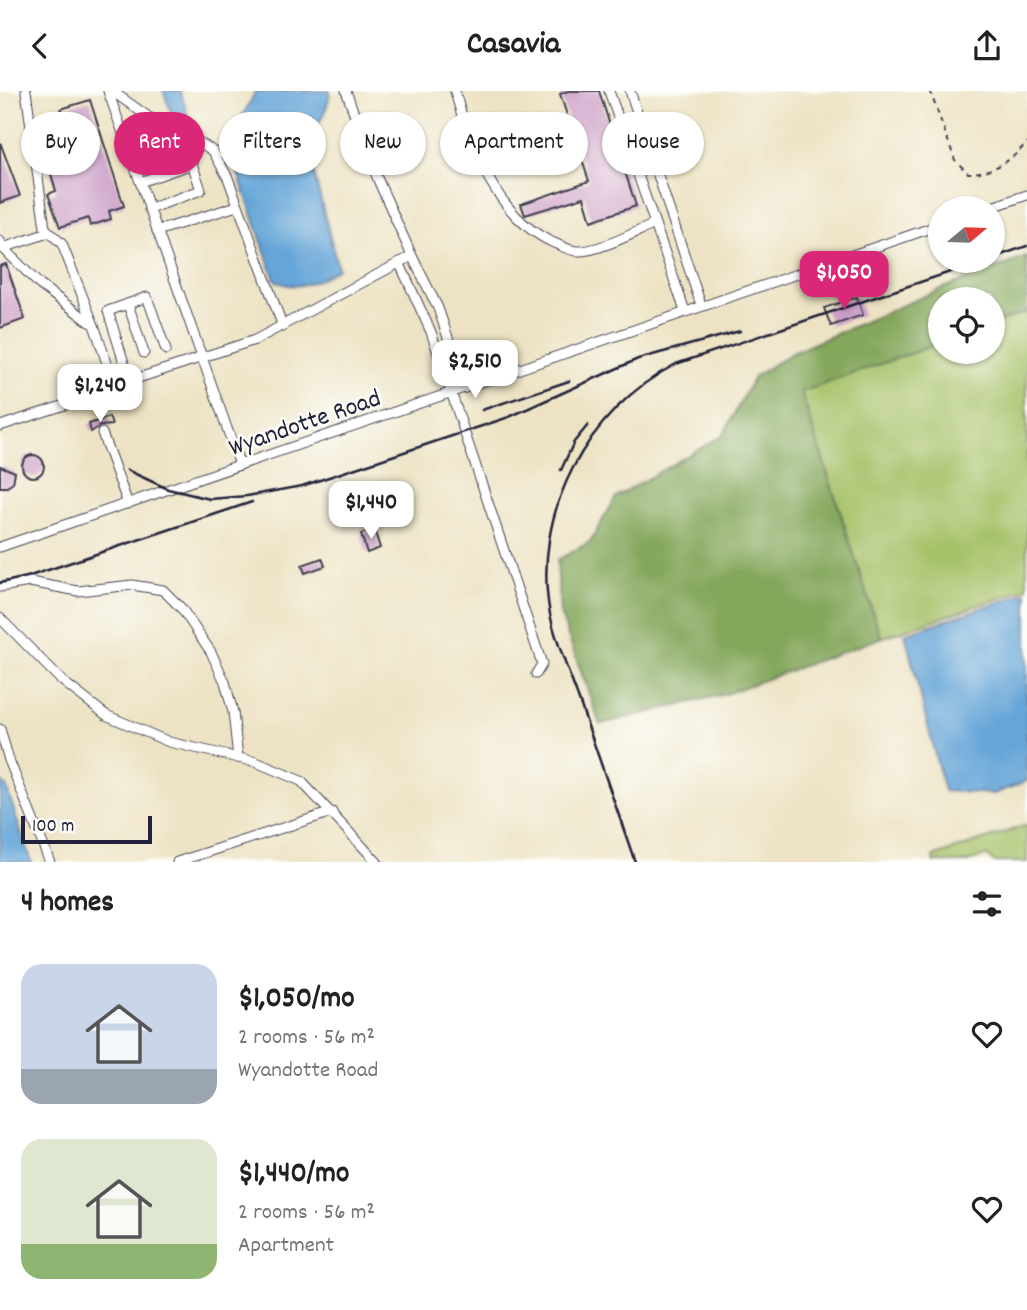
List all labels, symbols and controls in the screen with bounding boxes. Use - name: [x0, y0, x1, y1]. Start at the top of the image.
- text: Casavia: [467, 23, 560, 69]
- icon: back: [21, 27, 59, 65]
- icon: share: [968, 27, 1006, 65]
- chip: Buy: [21, 112, 100, 175]
- chip: Rent: [114, 112, 205, 175]
- chip: Filters: [219, 112, 326, 175]
- chip: New: [340, 112, 426, 175]
- chip: Apartment: [440, 112, 588, 175]
- chip: House: [602, 112, 704, 175]
- north arrow: [928, 196, 1004, 273]
- map controls: [928, 196, 1005, 364]
- pin: $1,050: [787, 251, 901, 311]
- text: $1,050: [816, 257, 872, 290]
- button: locate: [928, 287, 1005, 364]
- pin: $2,510: [418, 341, 532, 400]
- text: $2,510: [448, 346, 502, 379]
- pin: $1,240: [43, 365, 157, 424]
- text: $1,240: [73, 370, 127, 403]
- street label: Wyandotte Road: [224, 381, 386, 468]
- pin: $1,440: [314, 482, 428, 541]
- text: $1,440: [345, 487, 397, 520]
- scale bar: [21, 813, 152, 845]
- text: 100 m: [32, 814, 74, 841]
- text: 4 homes: [21, 883, 114, 926]
- icon: filters: [968, 885, 1006, 923]
- text: $1,050/mo: [238, 979, 355, 1022]
- icon: home: [77, 992, 161, 1076]
- icon: heart: [968, 1015, 1006, 1053]
- text: 2 rooms · 56 m²: [238, 1022, 375, 1055]
- text: Wyandotte Road: [238, 1055, 378, 1088]
- text: $1,440/mo: [238, 1154, 349, 1197]
- icon: home: [77, 1167, 161, 1251]
- icon: heart: [968, 1190, 1006, 1228]
- text: 2 rooms · 56 m²: [238, 1197, 375, 1230]
- text: Apartment: [238, 1230, 334, 1263]

